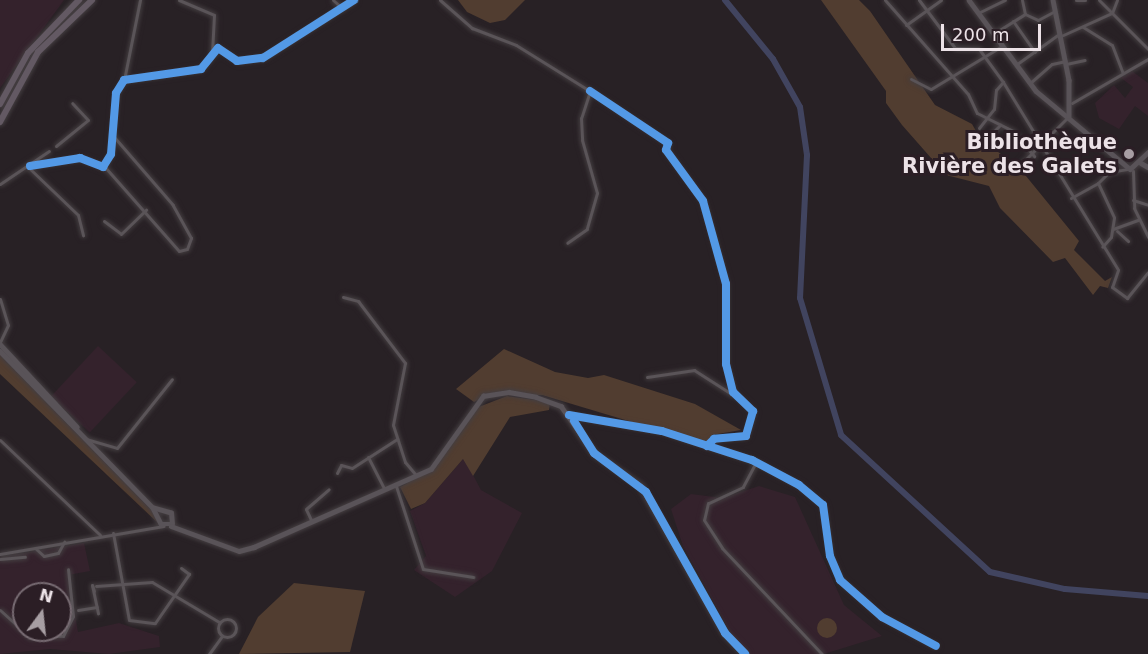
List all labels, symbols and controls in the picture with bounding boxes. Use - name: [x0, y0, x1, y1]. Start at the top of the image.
- scale bar: [944, 12, 1044, 50]
- text: 200 m: [952, 24, 1010, 45]
- place label: Bibliothèque Rivière des Galets: [902, 129, 1117, 179]
- marker: Bibliothèque Rivière des Galets: [1122, 147, 1136, 161]
- north arrow: [12, 582, 72, 642]
- text: N: [37, 585, 55, 607]

